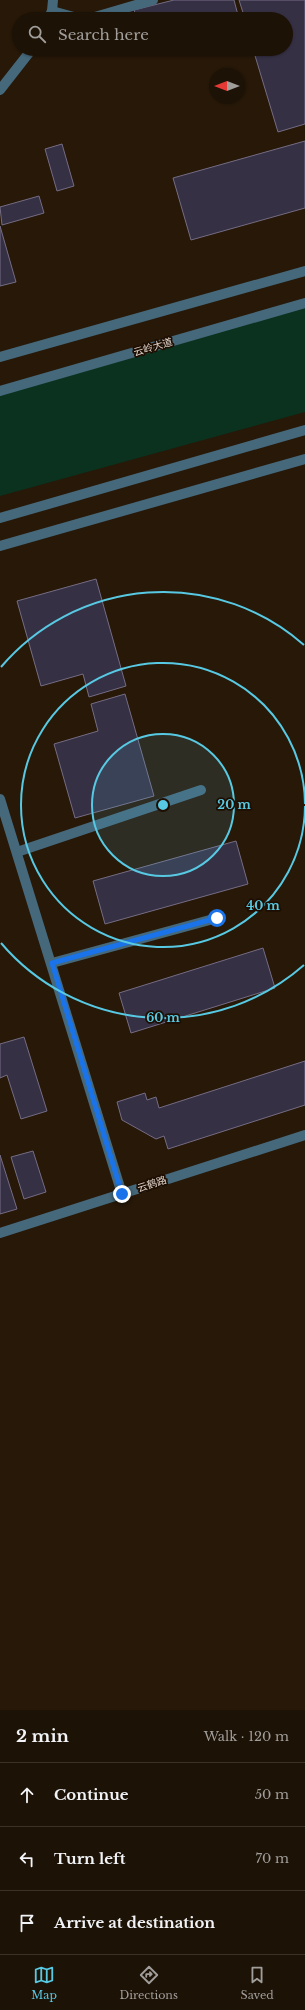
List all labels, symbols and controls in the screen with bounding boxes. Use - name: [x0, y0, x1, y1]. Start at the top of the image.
- search box: [12, 12, 293, 56]
- icon: search: [26, 23, 48, 45]
- text: Search here: [58, 25, 149, 44]
- north arrow: [209, 68, 245, 104]
- street label: 云岭大道: [132, 335, 174, 359]
- text: 20 m: [217, 797, 251, 812]
- centre of rings: [156, 798, 170, 812]
- text: 40 m: [246, 898, 280, 913]
- route start: [208, 909, 226, 927]
- text: 60 m: [146, 1010, 181, 1025]
- street label: 云鹤路: [136, 1173, 168, 1195]
- route end: [113, 1185, 131, 1203]
- text: 2 min: [16, 1726, 69, 1747]
- text: Walk · 120 m: [204, 1728, 289, 1745]
- icon: ahead: [16, 1784, 38, 1806]
- text: Continue: [54, 1785, 129, 1804]
- text: 50 m: [255, 1786, 289, 1803]
- icon: left: [16, 1848, 38, 1870]
- text: Turn left: [54, 1849, 125, 1868]
- text: 70 m: [256, 1850, 289, 1867]
- icon: arrive: [16, 1912, 38, 1934]
- text: Arrive at destination: [54, 1913, 215, 1932]
- tab: Map: [31, 1964, 57, 2002]
- tab: Directions: [119, 1964, 178, 2002]
- tab: Saved: [241, 1964, 274, 2002]

